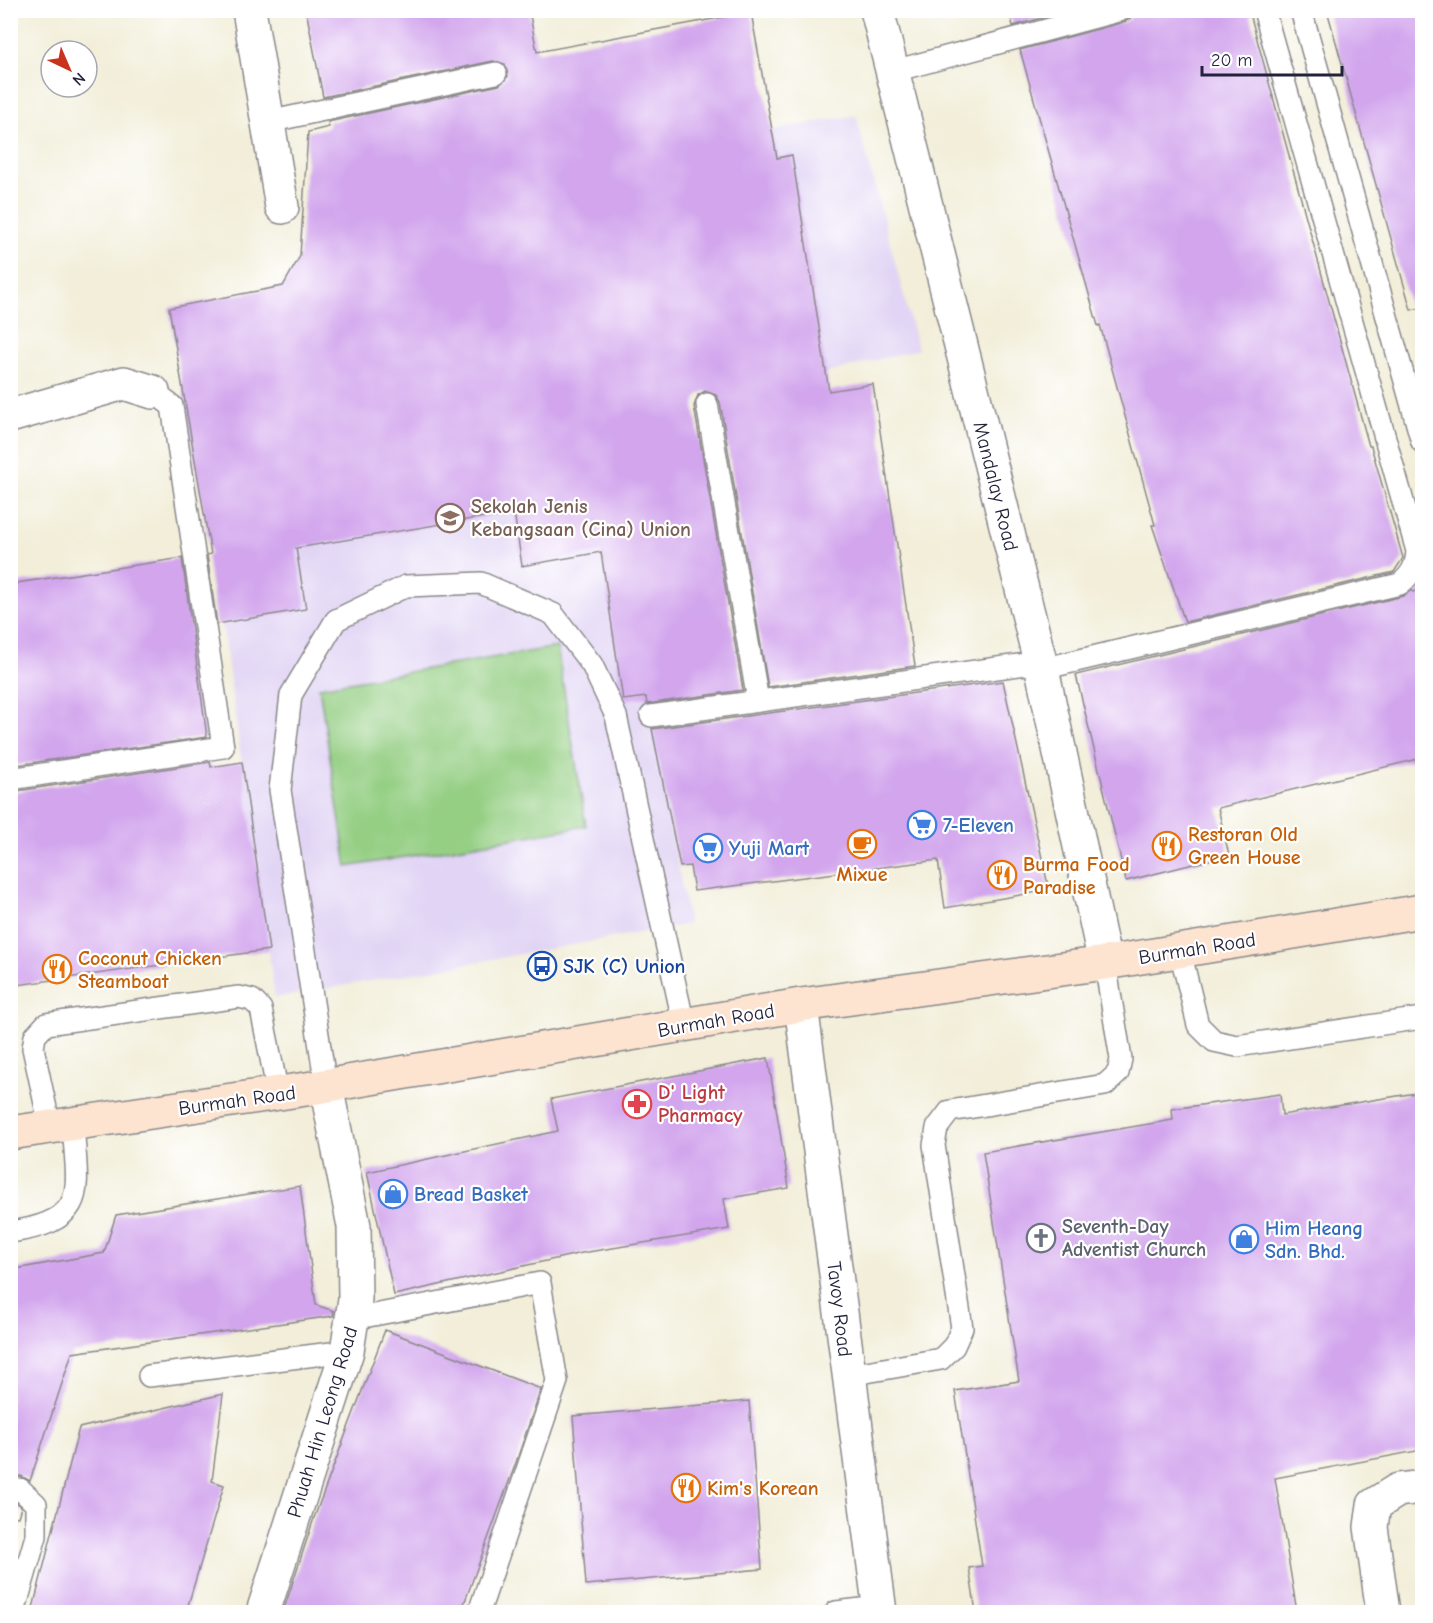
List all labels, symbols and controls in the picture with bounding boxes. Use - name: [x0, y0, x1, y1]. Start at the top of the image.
- north arrow: [39, 39, 99, 99]
- scale bar: [1202, 39, 1342, 77]
- text: 20 m: [1211, 50, 1252, 71]
- text: N: [69, 69, 89, 89]
- street label: Mandalay Road: [968, 419, 1023, 553]
- place label: Sekolah Jenis Kebangsaan (Cina) Union: [471, 495, 691, 541]
- school or university icon: Sekolah Jenis Kebangsaan (Cina) Union: [434, 502, 466, 534]
- supermarket icon: 7-Eleven: [906, 809, 938, 841]
- place label: 7-Eleven: [943, 814, 1014, 837]
- place label: Restoran Old Green House: [1188, 823, 1301, 869]
- cafe icon: Mixue: [846, 828, 878, 860]
- restaurant icon: Restoran Old Green House: [1151, 830, 1183, 862]
- supermarket icon: Yuji Mart: [692, 832, 724, 864]
- place label: Yuji Mart: [729, 837, 810, 860]
- place label: Burma Food Paradise: [1023, 853, 1130, 899]
- restaurant icon: Burma Food Paradise: [986, 859, 1018, 891]
- place label: Mixue: [837, 863, 888, 886]
- street label: Burmah Road: [1137, 928, 1257, 969]
- place label: Coconut Chicken Steamboat: [78, 947, 222, 993]
- bus stop icon: SJK (C) Union: [526, 950, 558, 982]
- restaurant icon: Coconut Chicken Steamboat: [41, 953, 73, 985]
- place label: SJK (C) Union: [563, 955, 685, 978]
- street label: Burmah Road: [656, 999, 776, 1042]
- street label: Burmah Road: [177, 1081, 297, 1120]
- place label: D' Light Pharmacy: [658, 1081, 743, 1127]
- pharmacy icon: D' Light Pharmacy: [621, 1088, 653, 1120]
- shop icon: Bread Basket: [377, 1178, 409, 1210]
- place label: Bread Basket: [414, 1183, 528, 1206]
- place label: Seventh-Day Adventist Church: [1062, 1215, 1206, 1261]
- place label: Him Heang Sdn. Bhd.: [1265, 1217, 1363, 1263]
- church icon: Seventh-Day Adventist Church: [1025, 1222, 1057, 1254]
- shop icon: Him Heang Sdn. Bhd.: [1228, 1223, 1260, 1255]
- street label: Tavoy Road: [822, 1260, 857, 1358]
- street label: Phuah Hin Leong Road: [282, 1324, 362, 1520]
- restaurant icon: Kim's Korean: [670, 1472, 702, 1504]
- place label: Kim's Korean: [707, 1477, 819, 1500]

